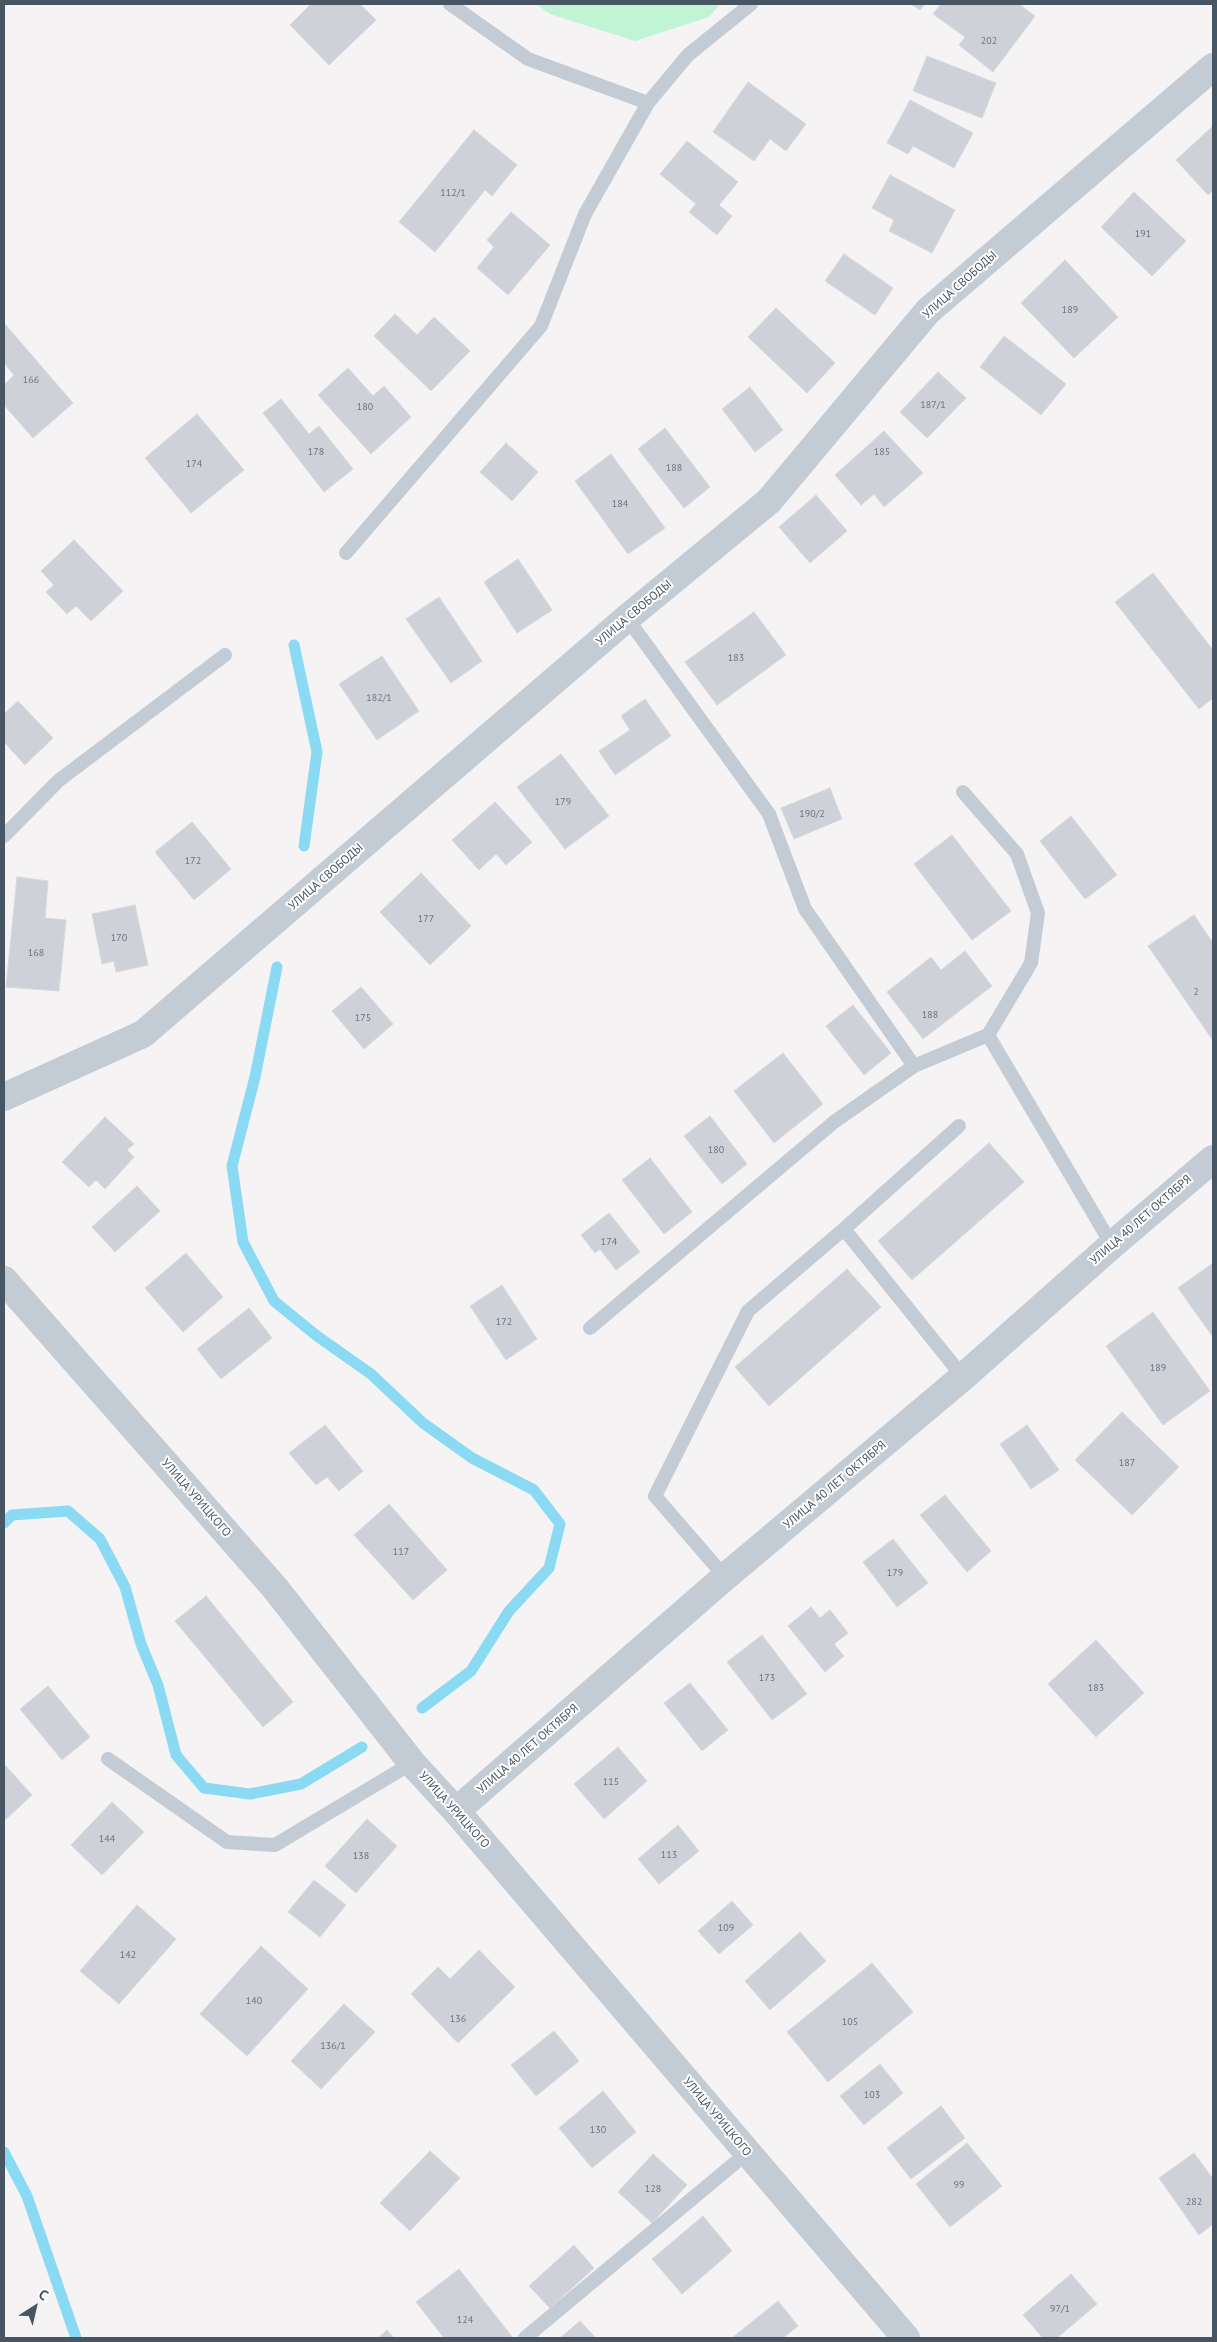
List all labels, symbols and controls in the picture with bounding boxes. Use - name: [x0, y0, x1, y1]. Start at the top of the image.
- house number: 202: [981, 35, 997, 47]
- house number: 112/1: [440, 187, 466, 199]
- house number: 191: [1135, 228, 1151, 240]
- street label: УЛИЦА СВОБОДЫ: [920, 248, 1000, 322]
- house number: 189: [1062, 304, 1078, 316]
- house number: 166: [23, 374, 39, 386]
- house number: 187/1: [920, 399, 946, 411]
- house number: 180: [357, 401, 373, 413]
- house number: 178: [308, 446, 324, 458]
- house number: 185: [874, 446, 890, 458]
- house number: 174: [186, 458, 202, 470]
- house number: 188: [666, 462, 682, 474]
- house number: 184: [612, 498, 628, 510]
- street label: УЛИЦА СВОБОДЫ: [593, 577, 675, 649]
- house number: 183: [728, 652, 744, 664]
- house number: 182/1: [366, 692, 392, 704]
- house number: 179: [555, 796, 571, 808]
- house number: 190/2: [799, 808, 825, 820]
- street label: УЛИЦА СВОБОДЫ: [286, 841, 366, 913]
- house number: 172: [185, 855, 201, 867]
- house number: 177: [418, 913, 434, 925]
- house number: 170: [111, 932, 127, 944]
- house number: 168: [28, 947, 44, 959]
- house number: 2: [1193, 986, 1199, 998]
- house number: 188: [922, 1009, 938, 1021]
- house number: 175: [355, 1012, 371, 1024]
- house number: 180: [708, 1144, 724, 1156]
- street label: УЛИЦА 40 ЛЕТ ОКТЯБРЯ: [1087, 1172, 1195, 1268]
- house number: 174: [601, 1236, 617, 1248]
- house number: 172: [496, 1316, 512, 1328]
- house number: 189: [1150, 1362, 1166, 1374]
- street label: УЛИЦА 40 ЛЕТ ОКТЯБРЯ: [781, 1438, 889, 1532]
- street label: УЛИЦА УРИЦКОГО: [158, 1456, 234, 1540]
- house number: 187: [1119, 1457, 1135, 1469]
- house number: 117: [393, 1546, 409, 1558]
- house number: 179: [887, 1567, 903, 1579]
- house number: 173: [759, 1672, 775, 1684]
- house number: 183: [1088, 1682, 1104, 1694]
- street label: УЛИЦА 40 ЛЕТ ОКТЯБРЯ: [474, 1701, 582, 1797]
- street label: УЛИЦА УРИЦКОГО: [416, 1769, 492, 1851]
- house number: 115: [603, 1776, 619, 1788]
- house number: 144: [99, 1833, 115, 1845]
- house number: 113: [661, 1849, 677, 1861]
- house number: 138: [353, 1850, 369, 1862]
- house number: 109: [718, 1922, 734, 1934]
- house number: 142: [120, 1949, 136, 1961]
- house number: 140: [246, 1995, 262, 2007]
- house number: 136: [450, 2013, 466, 2025]
- house number: 105: [842, 2016, 858, 2028]
- house number: 136/1: [320, 2040, 346, 2052]
- street label: УЛИЦА УРИЦКОГО: [680, 2075, 754, 2159]
- house number: 103: [864, 2089, 880, 2101]
- house number: 130: [590, 2124, 606, 2136]
- house number: 99: [954, 2179, 964, 2191]
- house number: 128: [645, 2183, 661, 2195]
- house number: 282: [1186, 2196, 1202, 2208]
- north arrow: [10, 2282, 60, 2332]
- text: С: [35, 2285, 52, 2304]
- house number: 97/1: [1050, 2303, 1070, 2315]
- house number: 124: [457, 2314, 473, 2326]

